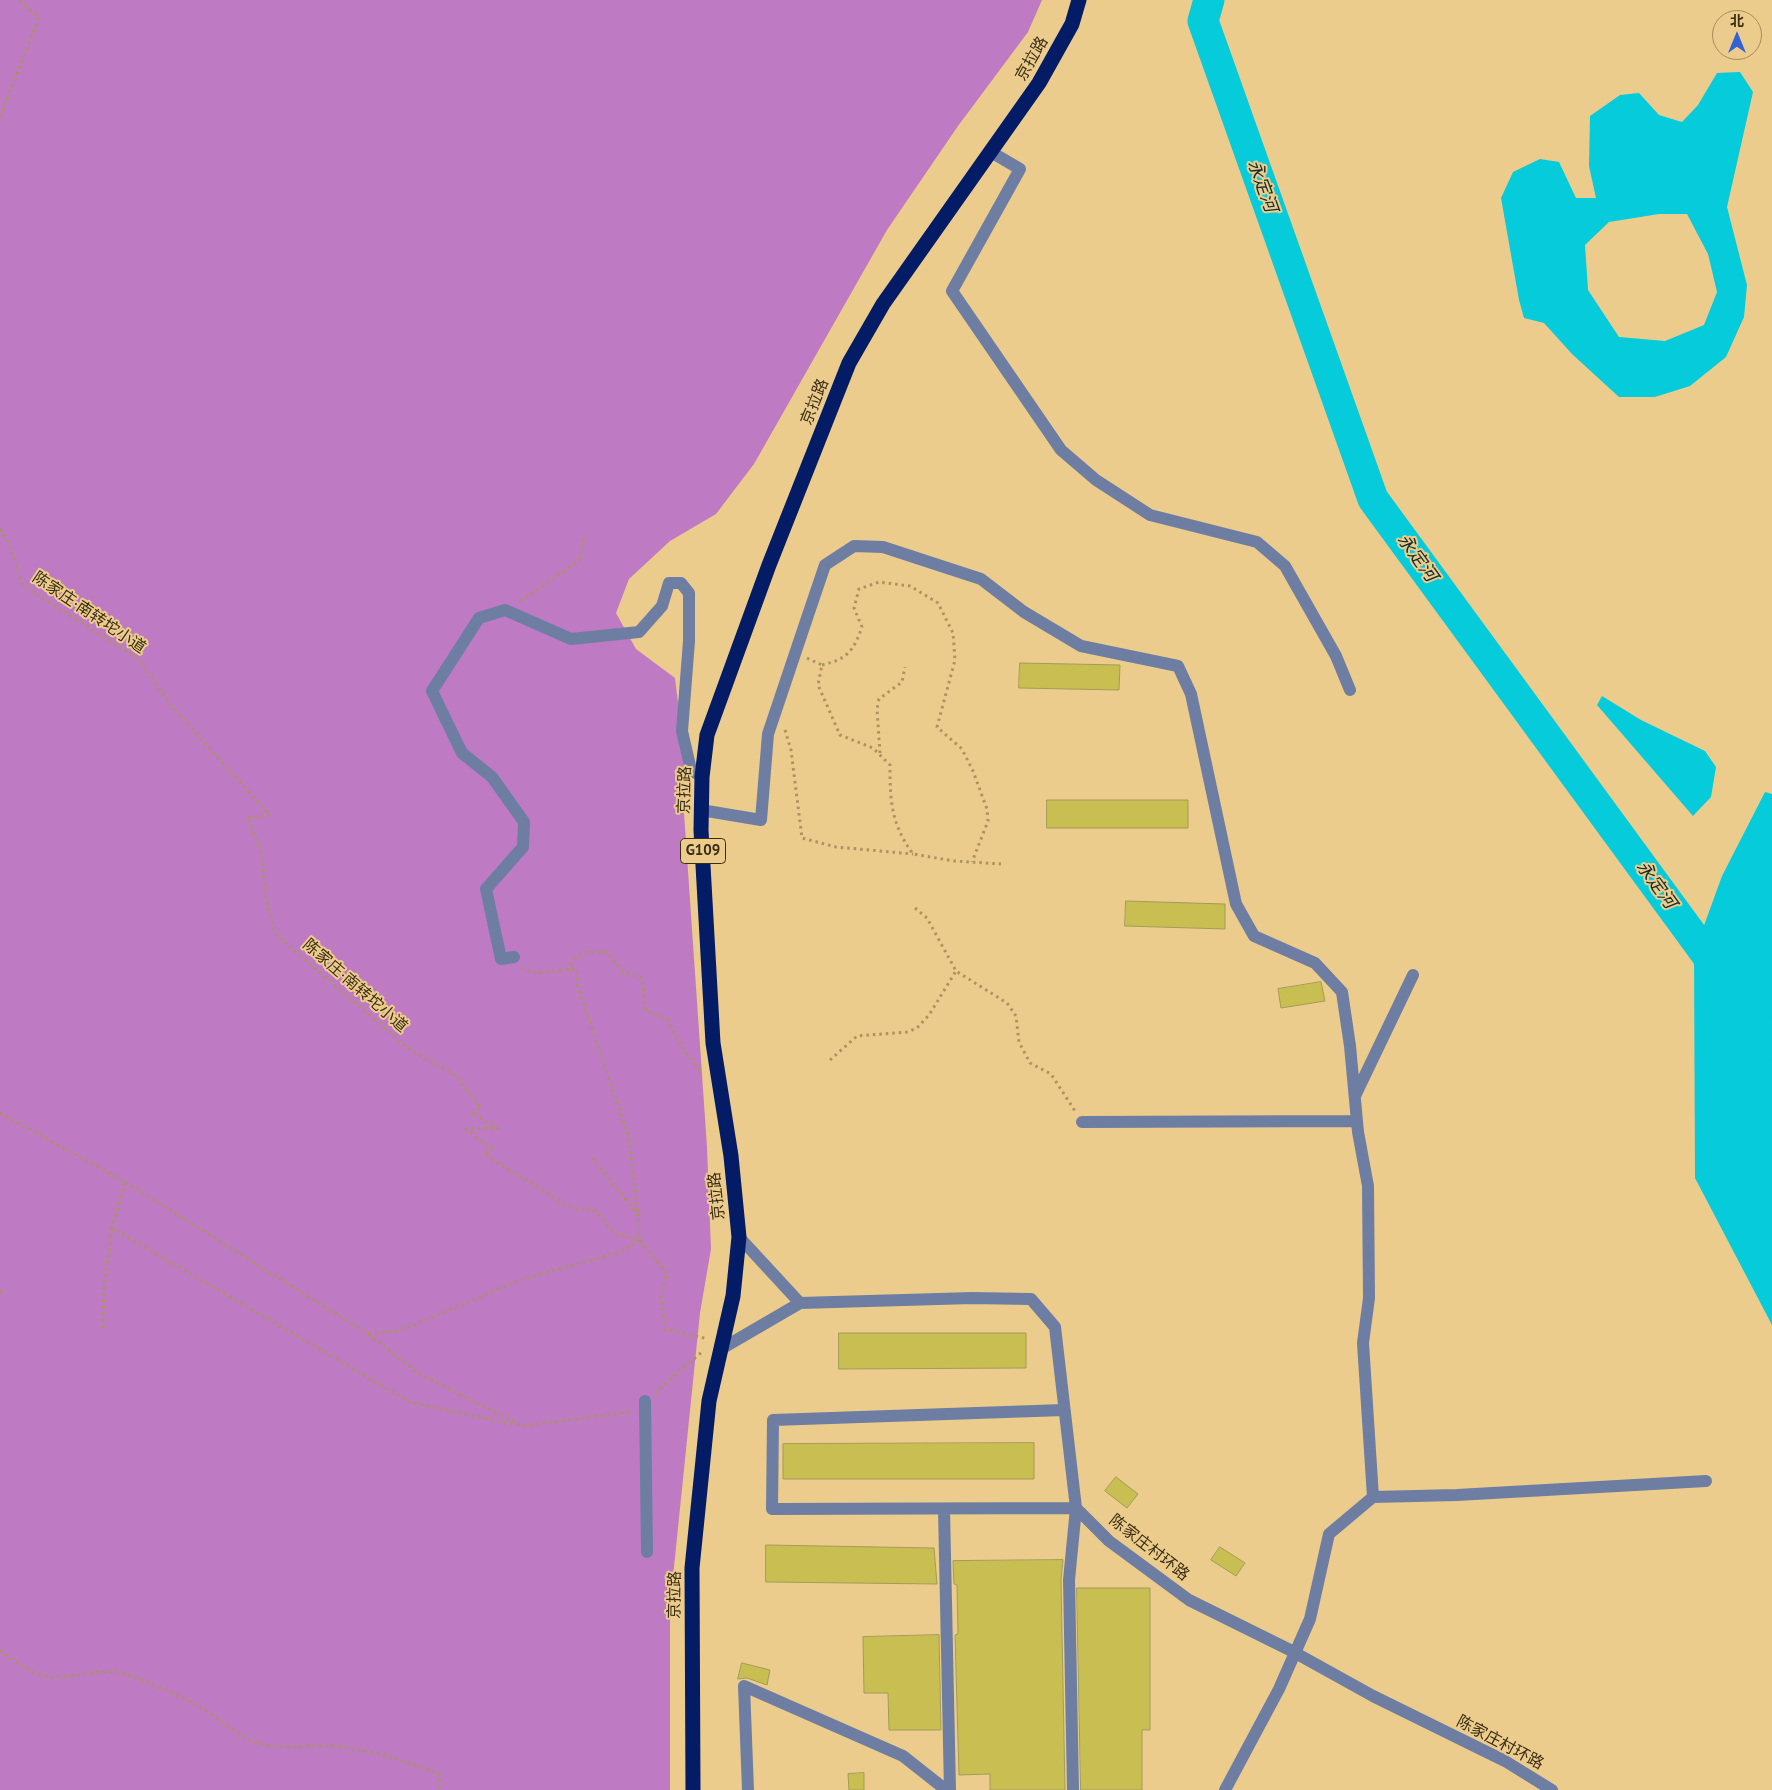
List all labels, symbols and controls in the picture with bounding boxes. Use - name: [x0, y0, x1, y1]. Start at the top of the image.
- north arrow: [1712, 10, 1762, 60]
- text: 北: [1730, 12, 1744, 30]
- street label: 京拉路: [1012, 33, 1052, 85]
- water label: 永定河: [1243, 157, 1281, 215]
- street label: 京拉路: [797, 376, 833, 428]
- water label: 永定河: [1392, 530, 1442, 586]
- street label: 陈家庄·南转坨小道: [29, 568, 149, 658]
- street label: 京拉路: [675, 766, 695, 814]
- road number: G109: [680, 838, 726, 864]
- water label: 永定河: [1631, 857, 1681, 913]
- street label: 陈家庄·南转坨小道: [299, 935, 411, 1037]
- street label: 京拉路: [705, 1171, 729, 1221]
- street label: 陈家庄村环路: [1105, 1511, 1193, 1585]
- street label: 京拉路: [665, 1571, 685, 1619]
- street label: 陈家庄村环路: [1453, 1712, 1547, 1774]

